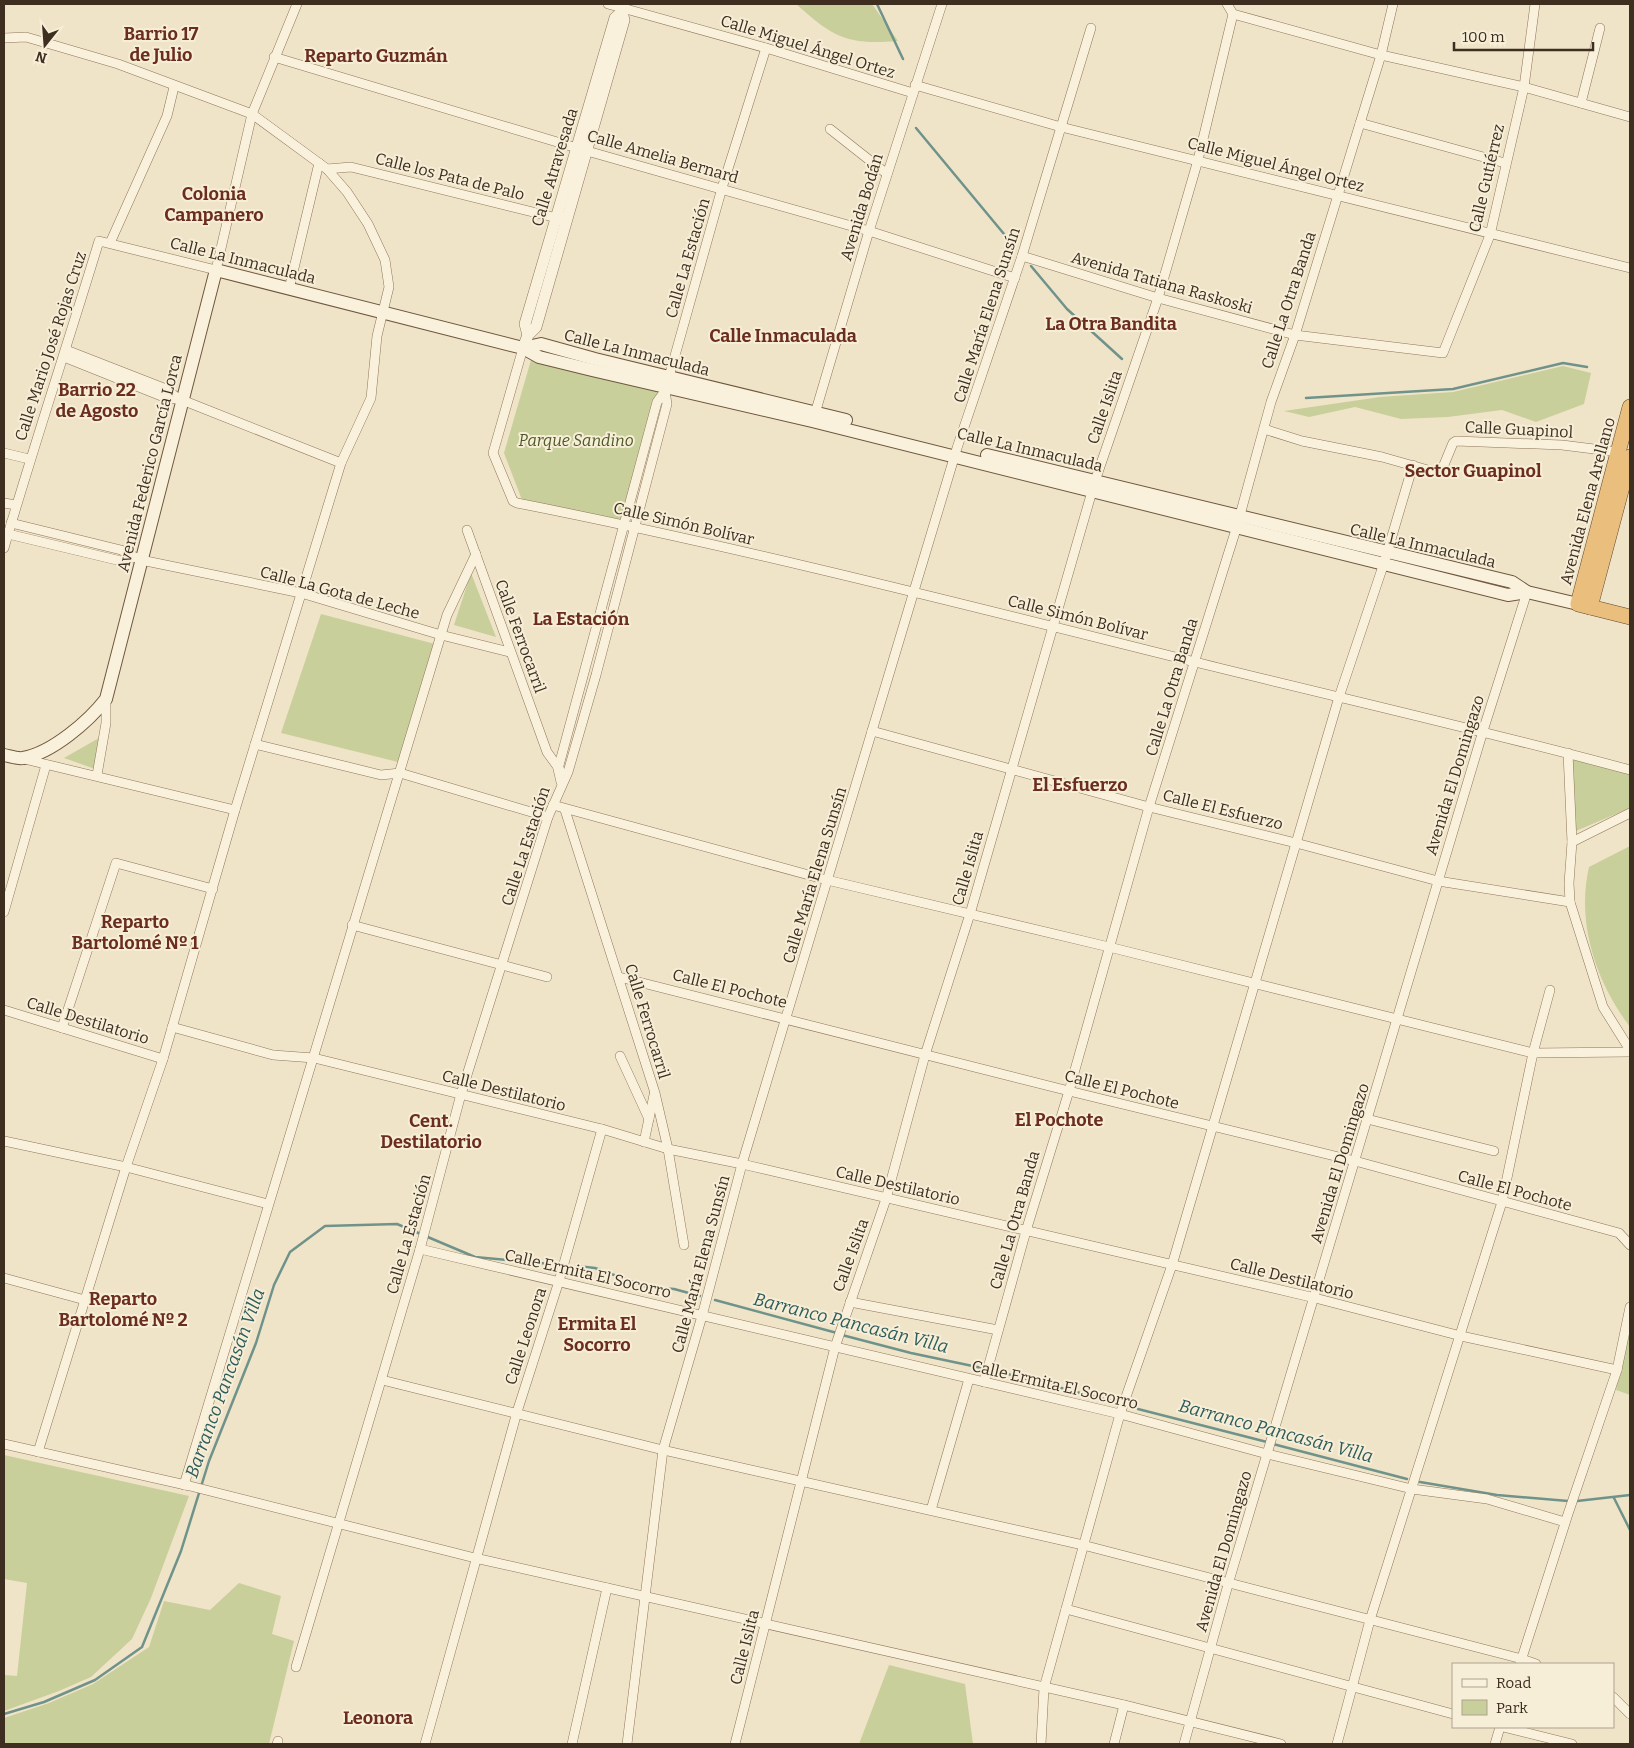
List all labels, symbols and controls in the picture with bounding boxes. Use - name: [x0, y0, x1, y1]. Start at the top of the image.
- street label: Calle Miguel Ángel Ortez: [718, 10, 898, 82]
- north arrow: [20, 20, 70, 70]
- scale bar: [1454, 20, 1593, 52]
- district label: Barrio 17 de Julio: [124, 23, 199, 66]
- text: 100 m: [1462, 28, 1505, 46]
- district label: Reparto Guzmán: [304, 45, 448, 67]
- text: N: [34, 47, 49, 67]
- street label: Calle Atravesada: [527, 105, 582, 229]
- street label: Calle Gutiérrez: [1465, 122, 1508, 234]
- street label: Calle Amelia Bernard: [585, 126, 741, 187]
- street label: Calle Miguel Ángel Ortez: [1185, 132, 1367, 196]
- street label: Calle los Pata de Palo: [373, 149, 526, 204]
- street label: Avenida Bodán: [836, 151, 887, 263]
- district label: Colonia Campanero: [164, 183, 264, 226]
- street label: Calle La Estación: [661, 196, 714, 320]
- street label: Calle María Elena Sunsín: [949, 225, 1024, 405]
- street label: Calle La Otra Banda: [1257, 229, 1320, 371]
- street label: Calle La Inmaculada: [168, 233, 318, 288]
- street label: Avenida Tatiana Raskoski: [1069, 247, 1255, 318]
- street label: Calle Mario José Rojas Cruz: [11, 249, 90, 443]
- district label: La Otra Bandita: [1045, 313, 1177, 335]
- street label: Calle La Inmaculada: [562, 325, 712, 380]
- district label: Calle Inmaculada: [709, 325, 857, 347]
- street label: Avenida Federico García Lorca: [113, 352, 186, 574]
- street label: Calle Islita: [1083, 368, 1126, 447]
- district label: Barrio 22 de Agosto: [56, 379, 139, 422]
- street label: Avenida Elena Arellano: [1556, 415, 1619, 587]
- street label: Calle Guapinol: [1464, 417, 1574, 442]
- street label: Calle La Inmaculada: [955, 423, 1105, 476]
- park label: Parque Sandino: [518, 431, 634, 450]
- district label: Sector Guapinol: [1404, 460, 1542, 482]
- street label: Calle Simón Bolívar: [612, 498, 756, 549]
- street label: Calle La Inmaculada: [1348, 519, 1498, 572]
- street label: Calle La Gota de Leche: [258, 562, 422, 623]
- street label: Calle Ferrocarril: [491, 577, 550, 696]
- street label: Calle Simón Bolívar: [1006, 591, 1150, 644]
- district label: La Estación: [533, 608, 630, 630]
- street label: Calle La Otra Banda: [1141, 616, 1202, 759]
- street label: Avenida El Domingazo: [1421, 693, 1488, 858]
- district label: El Esfuerzo: [1032, 774, 1128, 796]
- street label: Calle La Estación: [497, 784, 554, 908]
- street label: Calle María Elena Sunsín: [779, 785, 850, 966]
- street label: Calle El Esfuerzo: [1161, 785, 1285, 834]
- street label: Calle Islita: [948, 828, 987, 908]
- district label: Reparto Bartolomé Nº 1: [72, 911, 199, 954]
- street label: Calle Ferrocarril: [621, 961, 674, 1081]
- street label: Calle El Pochote: [671, 965, 789, 1012]
- street label: Calle Destilatorio: [24, 993, 151, 1048]
- street label: Calle Destilatorio: [440, 1066, 568, 1115]
- street label: Calle El Pochote: [1063, 1066, 1181, 1113]
- street label: Avenida El Domingazo: [1306, 1081, 1373, 1246]
- district label: El Pochote: [1015, 1109, 1103, 1131]
- district label: Cent. Destilatorio: [380, 1110, 482, 1153]
- street label: Calle La Otra Banda: [986, 1148, 1043, 1292]
- street label: Calle Destilatorio: [834, 1162, 962, 1209]
- street label: Calle El Pochote: [1456, 1166, 1574, 1215]
- street label: Calle La Estación: [382, 1172, 435, 1296]
- street label: Calle María Elena Sunsín: [668, 1173, 733, 1355]
- street label: Calle Islita: [828, 1216, 873, 1294]
- street label: Calle Ermita El Socorro: [503, 1245, 673, 1302]
- street label: Calle Destilatorio: [1228, 1254, 1356, 1303]
- water label: Barranco Pancasán Villa: [180, 1285, 270, 1481]
- street label: Calle Leonora: [501, 1285, 550, 1387]
- district label: Reparto Bartolomé Nº 2: [58, 1288, 188, 1331]
- water label: Barranco Pancasán Villa: [751, 1288, 951, 1358]
- district label: Ermita El Socorro: [558, 1313, 637, 1356]
- street label: Calle Ermita El Socorro: [970, 1356, 1140, 1413]
- water label: Barranco Pancasán Villa: [1177, 1394, 1375, 1468]
- street label: Avenida El Domingazo: [1191, 1469, 1256, 1634]
- street label: Calle Islita: [726, 1607, 763, 1687]
- legend: [1452, 1663, 1614, 1728]
- text: Road: [1496, 1674, 1531, 1692]
- text: Park: [1496, 1699, 1528, 1717]
- district label: Leonora: [343, 1707, 413, 1729]

